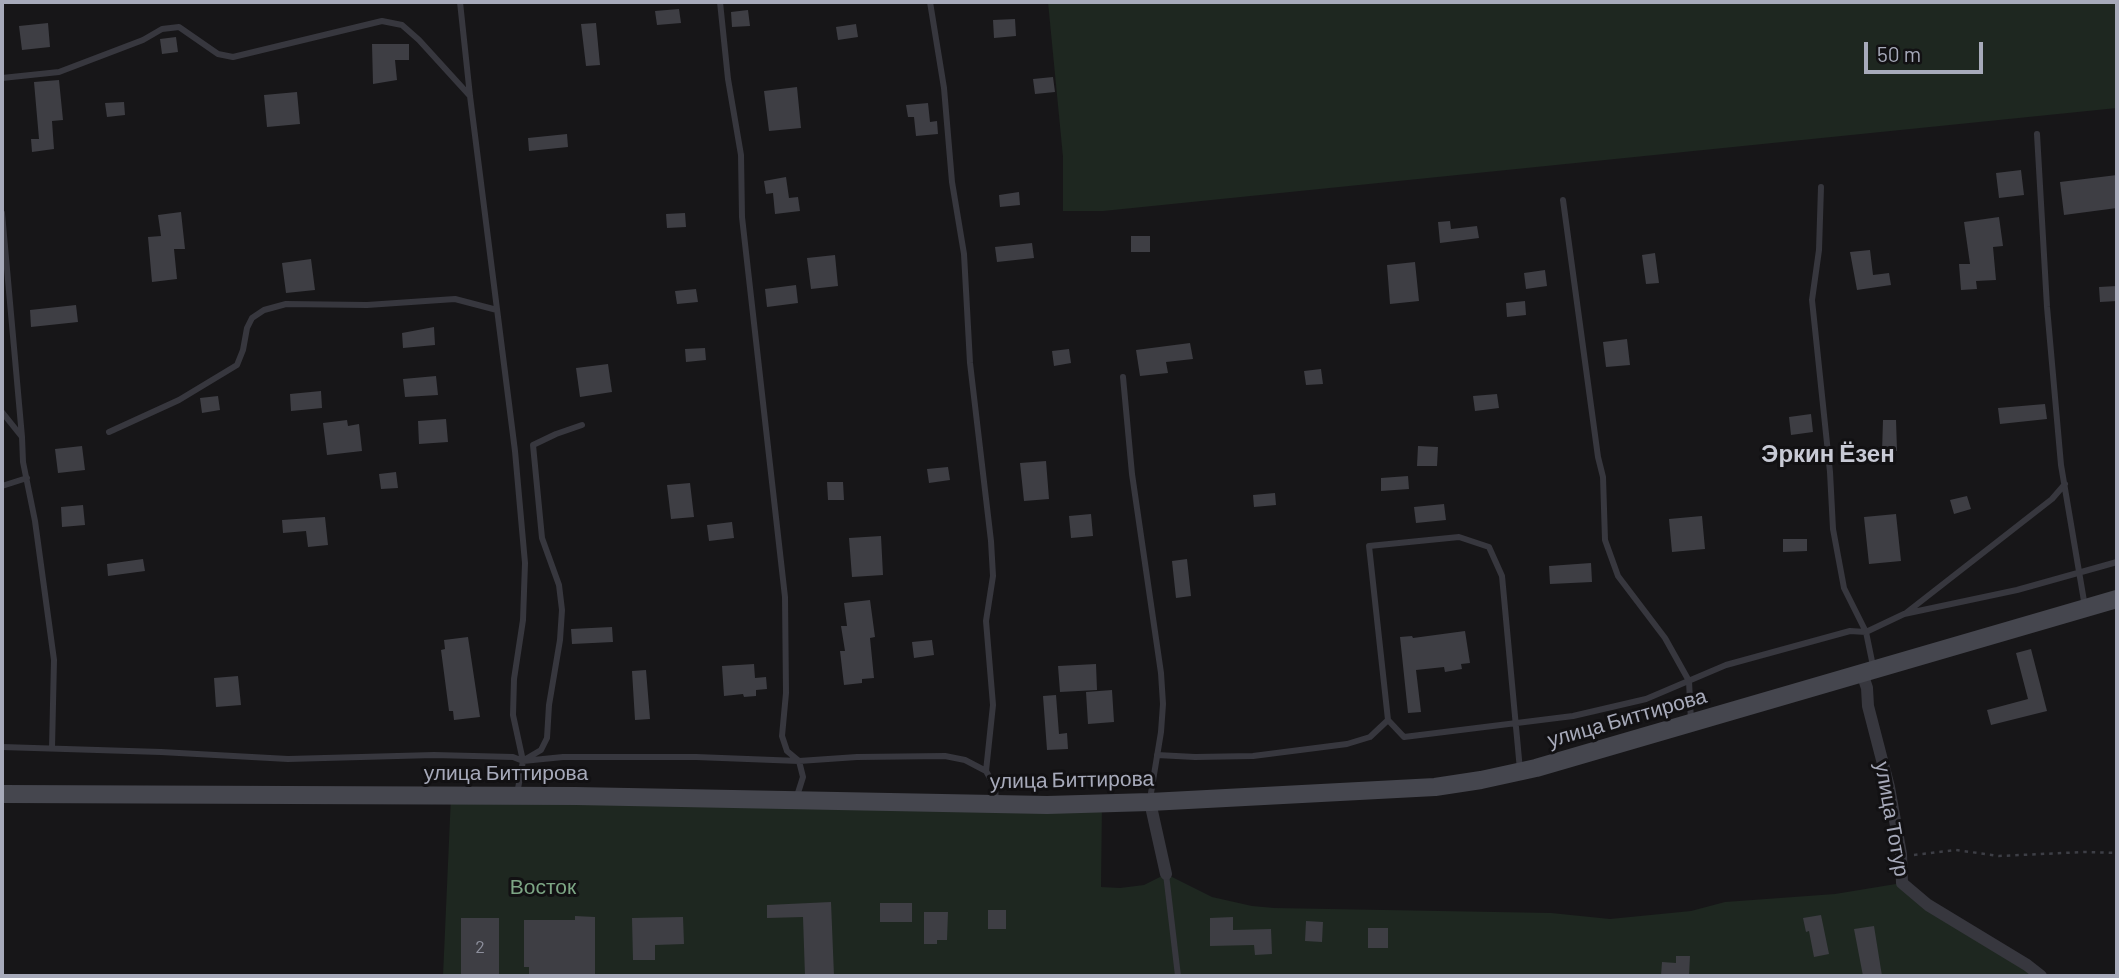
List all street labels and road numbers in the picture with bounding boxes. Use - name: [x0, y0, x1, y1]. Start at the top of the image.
- street label: улица Биттирова: [1545, 683, 1709, 753]
- street label: улица Биттирова: [424, 760, 588, 786]
- street label: улица Тотур: [1870, 760, 1914, 878]
- street label: улица Биттирова: [990, 766, 1154, 794]

